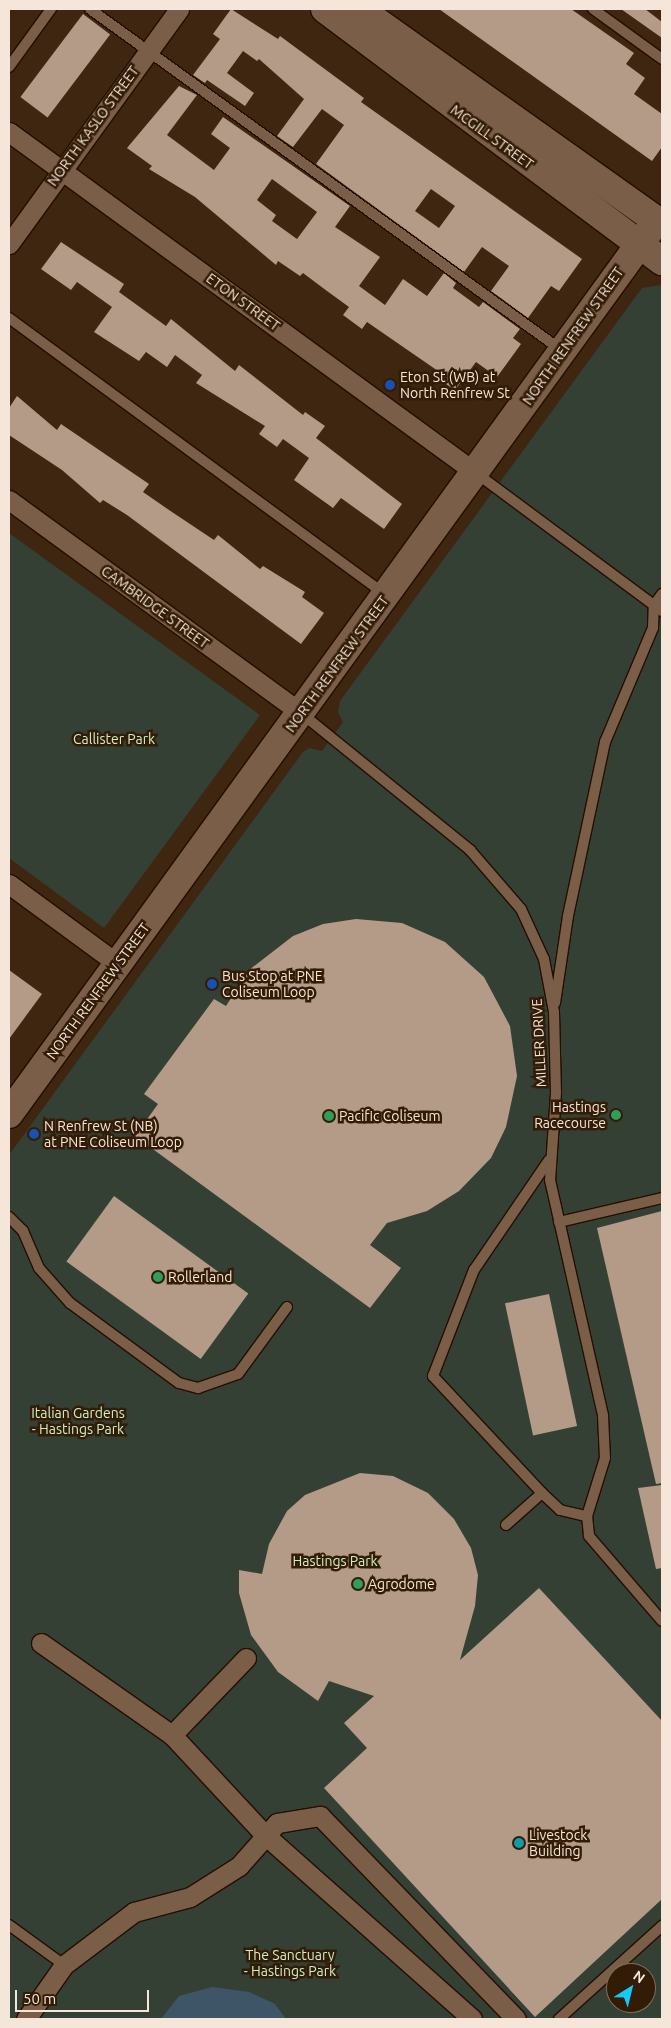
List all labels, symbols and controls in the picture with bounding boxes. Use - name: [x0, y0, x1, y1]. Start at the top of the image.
- street label: NORTH KASLO STREET: [44, 63, 142, 189]
- street label: MCGILL STREET: [447, 101, 537, 173]
- street label: NORTH RENFREW STREET: [519, 264, 627, 408]
- street label: ETON STREET: [203, 270, 283, 334]
- place label: Eton St (WB) at North Renfrew St: [400, 369, 510, 402]
- marker: Eton St (WB) at North Renfrew St: [384, 379, 396, 391]
- street label: CAMBRIDGE STREET: [98, 562, 212, 652]
- street label: NORTH RENFREW STREET: [282, 593, 392, 735]
- park label: Callister Park: [73, 731, 155, 747]
- street label: NORTH RENFREW STREET: [43, 920, 153, 1062]
- place label: Bus Stop at PNE Coliseum Loop: [222, 968, 323, 1000]
- marker: Bus Stop at PNE Coliseum Loop: [206, 978, 218, 990]
- street label: MILLER DRIVE: [528, 998, 550, 1088]
- place label: Hastings Racecourse: [534, 1099, 606, 1132]
- place label: Pacific Coliseum: [339, 1108, 441, 1124]
- marker: Hastings Racecourse: [610, 1109, 622, 1121]
- marker: Pacific Coliseum: [323, 1110, 335, 1122]
- place label: N Renfrew St (NB) at PNE Coliseum Loop: [44, 1118, 182, 1150]
- marker: N Renfrew St (NB) at PNE Coliseum Loop: [28, 1128, 40, 1140]
- place label: Rollerland: [168, 1269, 232, 1285]
- marker: Rollerland: [152, 1271, 164, 1283]
- park label: Italian Gardens - Hastings Park: [31, 1405, 125, 1438]
- park label: Hastings Park: [292, 1553, 378, 1569]
- place label: Agrodome: [368, 1576, 435, 1592]
- marker: Agrodome: [352, 1578, 364, 1590]
- place label: Livestock Building: [529, 1827, 587, 1860]
- marker: Livestock Building: [513, 1837, 525, 1849]
- park label: The Sanctuary - Hastings Park: [244, 1947, 336, 1980]
- north arrow: [606, 1963, 656, 2013]
- text: N: [630, 1967, 648, 1986]
- scale bar: [18, 1980, 151, 2012]
- text: 50 m: [23, 1990, 56, 2007]

